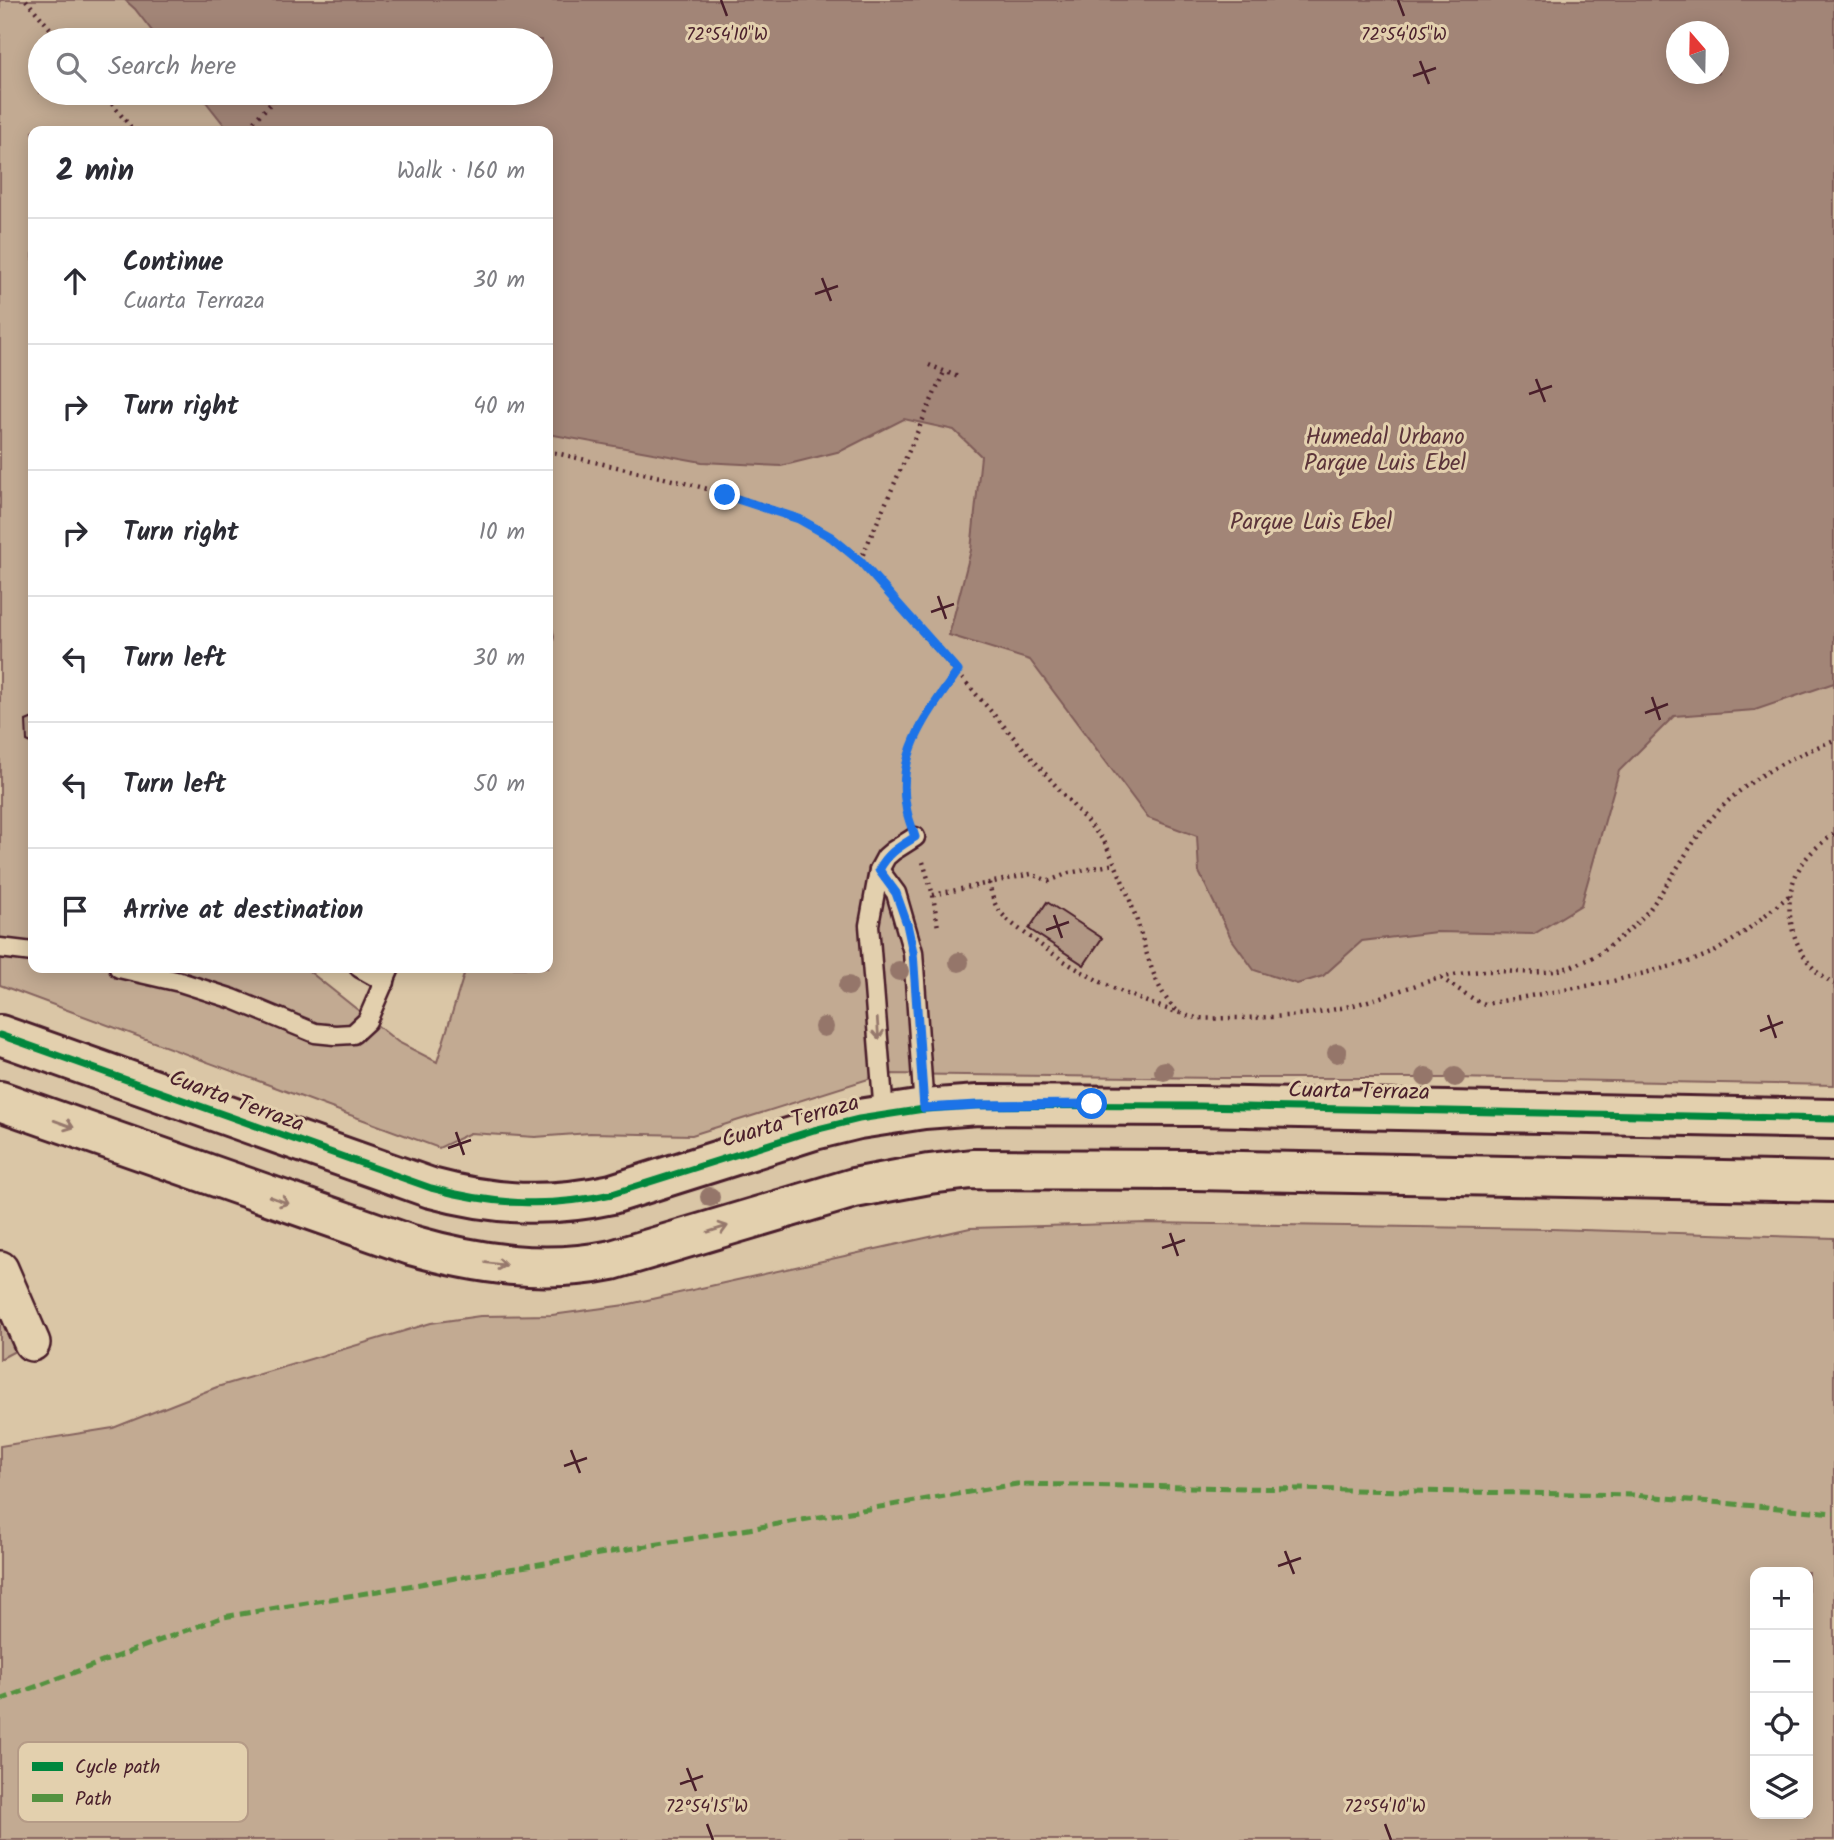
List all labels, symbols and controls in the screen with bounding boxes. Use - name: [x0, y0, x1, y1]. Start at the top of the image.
- text: 72°54'10"W: [686, 21, 768, 50]
- text: 72°54'05"W: [1361, 21, 1447, 50]
- north arrow: [1666, 21, 1729, 84]
- search box: [28, 28, 553, 105]
- text: Search here: [108, 46, 236, 88]
- icon: search: [52, 48, 90, 86]
- text: 2 min: [56, 148, 134, 196]
- text: Walk · 160 m: [397, 154, 525, 190]
- text: Continue: [123, 242, 224, 284]
- icon: ahead: [56, 262, 94, 300]
- text: 30 m: [473, 263, 525, 299]
- text: Cuarta Terraza: [123, 284, 265, 320]
- text: Turn right: [123, 386, 239, 428]
- icon: right: [56, 388, 94, 426]
- text: 40 m: [473, 389, 525, 425]
- park label: Humedal Urbano Parque Luis Ebel: [1304, 420, 1466, 482]
- route end: [709, 479, 740, 510]
- park label: Parque Luis Ebel: [1230, 505, 1392, 541]
- text: Turn right: [123, 512, 239, 554]
- icon: right: [56, 514, 94, 552]
- text: 10 m: [479, 515, 525, 551]
- text: Turn left: [123, 638, 226, 680]
- icon: left: [56, 640, 94, 678]
- text: 30 m: [473, 641, 525, 677]
- text: Turn left: [123, 764, 226, 806]
- icon: left: [56, 766, 94, 804]
- text: 50 m: [474, 767, 525, 803]
- text: Arrive at destination: [123, 890, 363, 932]
- icon: arrive: [56, 892, 94, 930]
- one-way arrow: [872, 1017, 885, 1039]
- street label: Cuarta Terraza: [164, 1061, 309, 1143]
- street label: Cuarta Terraza: [1288, 1073, 1430, 1111]
- street label: Cuarta Terraza: [717, 1085, 864, 1159]
- route start: [1076, 1088, 1107, 1119]
- one-way arrow: [53, 1119, 75, 1131]
- one-way arrow: [267, 1195, 289, 1207]
- one-way arrow: [707, 1222, 729, 1235]
- one-way arrow: [484, 1257, 507, 1270]
- map controls: [1750, 1567, 1813, 1819]
- button: +: [1750, 1567, 1813, 1630]
- button: −: [1750, 1630, 1813, 1693]
- button: locate: [1750, 1693, 1813, 1756]
- legend: [18, 1742, 248, 1822]
- text: Cycle path: [75, 1753, 160, 1783]
- button: layers: [1750, 1756, 1813, 1819]
- text: Path: [75, 1785, 112, 1815]
- text: 72°54'15"W: [666, 1793, 748, 1822]
- text: 72°54'10"W: [1344, 1793, 1426, 1822]

